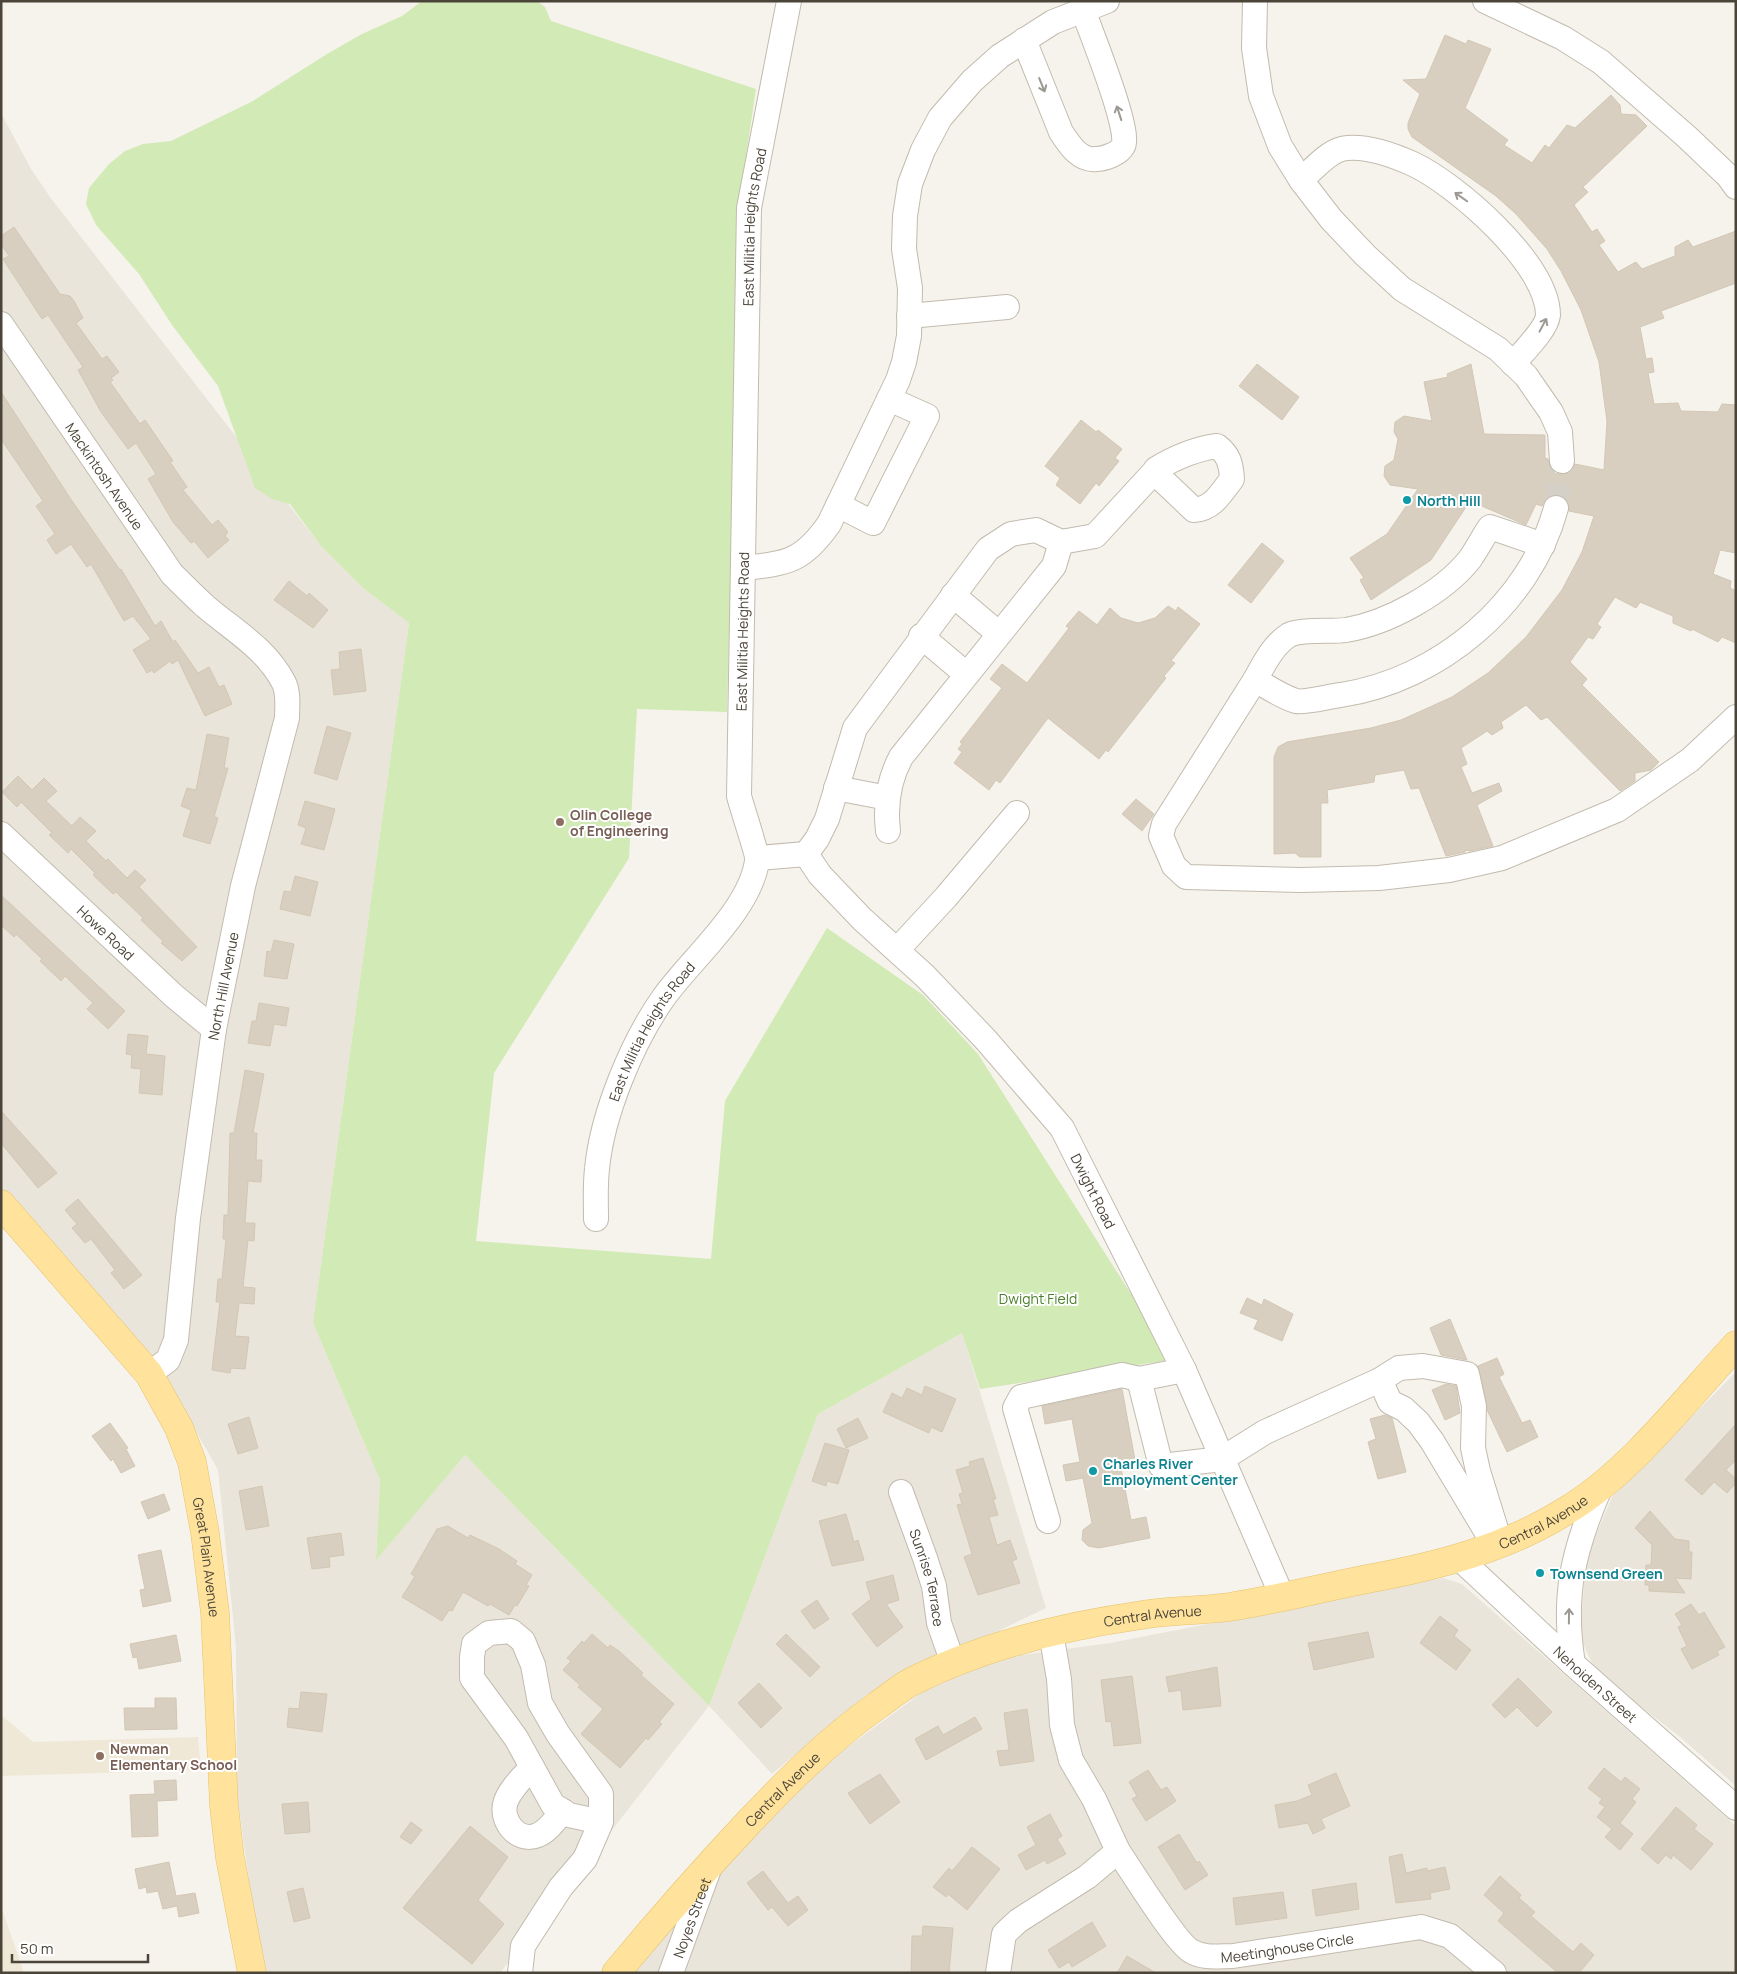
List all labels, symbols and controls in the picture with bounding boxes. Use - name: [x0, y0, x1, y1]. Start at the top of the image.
- one-way arrow: [1038, 77, 1047, 92]
- one-way arrow: [1114, 105, 1124, 121]
- street label: East Militia Heights Road: [738, 146, 770, 306]
- one-way arrow: [1454, 192, 1468, 202]
- one-way arrow: [1538, 318, 1548, 333]
- street label: Mackintosh Avenue: [61, 419, 148, 533]
- place label: North Hill: [1417, 491, 1481, 510]
- marker: North Hill: [1401, 494, 1413, 506]
- street label: East Militia Heights Road: [731, 552, 753, 711]
- place label: Olin College of Engineering: [570, 805, 669, 840]
- marker: Olin College of Engineering: [554, 816, 566, 828]
- street label: Howe Road: [73, 901, 139, 964]
- street label: North Hill Avenue: [203, 930, 243, 1042]
- street label: East Militia Heights Road: [604, 957, 699, 1104]
- street label: Dwight Road: [1067, 1150, 1121, 1232]
- park label: Dwight Field: [999, 1289, 1077, 1308]
- place label: Charles River Employment Center: [1103, 1454, 1238, 1489]
- marker: Charles River Employment Center: [1087, 1465, 1099, 1477]
- street label: Central Avenue: [1496, 1490, 1591, 1553]
- street label: Great Plain Avenue: [189, 1496, 225, 1618]
- street label: Sunrise Terrace: [906, 1526, 949, 1628]
- place label: Townsend Green: [1550, 1564, 1663, 1583]
- marker: Townsend Green: [1534, 1567, 1546, 1579]
- street label: Central Avenue: [1102, 1600, 1202, 1630]
- one-way arrow: [1564, 1608, 1573, 1624]
- street label: Nehoiden Street: [1550, 1642, 1642, 1727]
- place label: Newman Elementary School: [110, 1739, 237, 1774]
- street label: Central Avenue: [740, 1747, 824, 1830]
- marker: Newman Elementary School: [94, 1750, 106, 1762]
- street label: Noyes Street: [668, 1874, 715, 1960]
- street label: Meetinghouse Circle: [1220, 1928, 1355, 1966]
- scale bar: [12, 1932, 149, 1964]
- text: 50 m: [20, 1938, 54, 1959]

